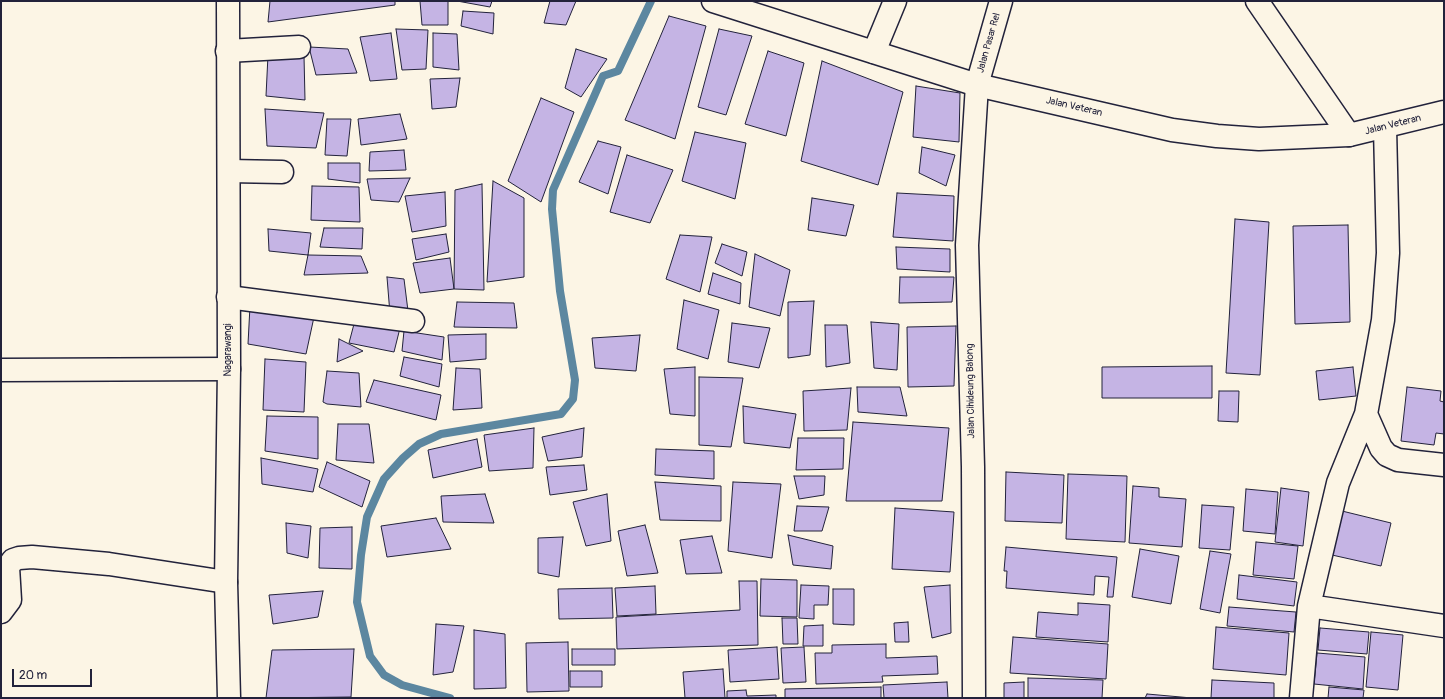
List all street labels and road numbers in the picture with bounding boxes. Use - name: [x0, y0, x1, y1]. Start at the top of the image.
- street label: Jalan Pasar Rel: [975, 12, 1003, 74]
- street label: Jalan Veteran: [1045, 95, 1103, 119]
- street label: Jalan Veteran: [1364, 112, 1422, 138]
- street label: Nagarawangi: [222, 324, 234, 376]
- street label: Jalan Cihideung Balong: [964, 343, 978, 439]

